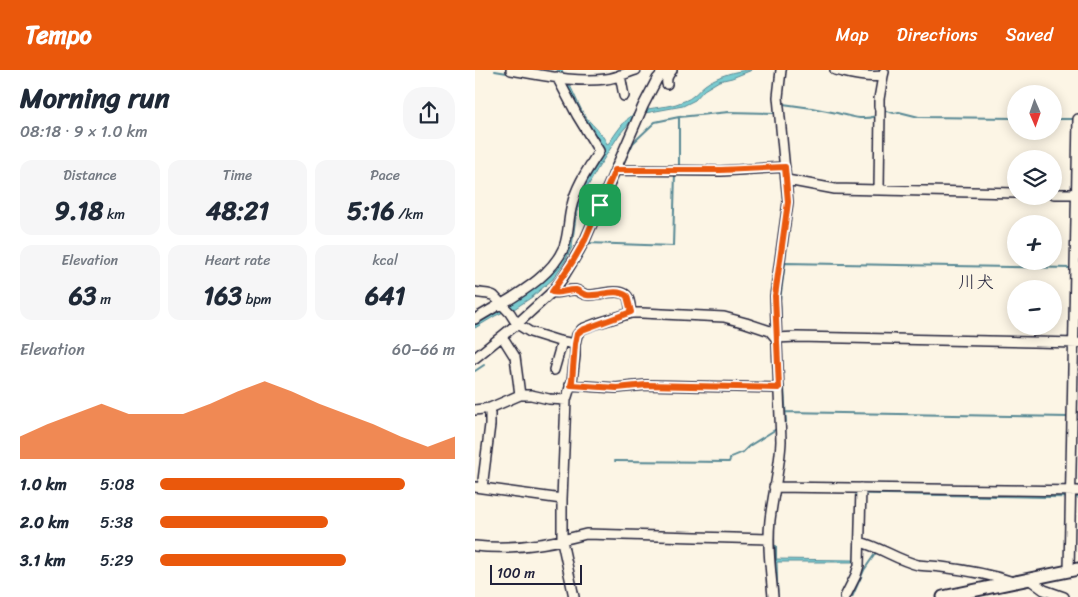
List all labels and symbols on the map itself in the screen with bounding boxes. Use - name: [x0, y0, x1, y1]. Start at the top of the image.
- north arrow: [1007, 85, 1063, 140]
- pin: [579, 184, 621, 226]
- district label: 川犬: [958, 266, 994, 298]
- scale bar: [490, 562, 583, 585]

